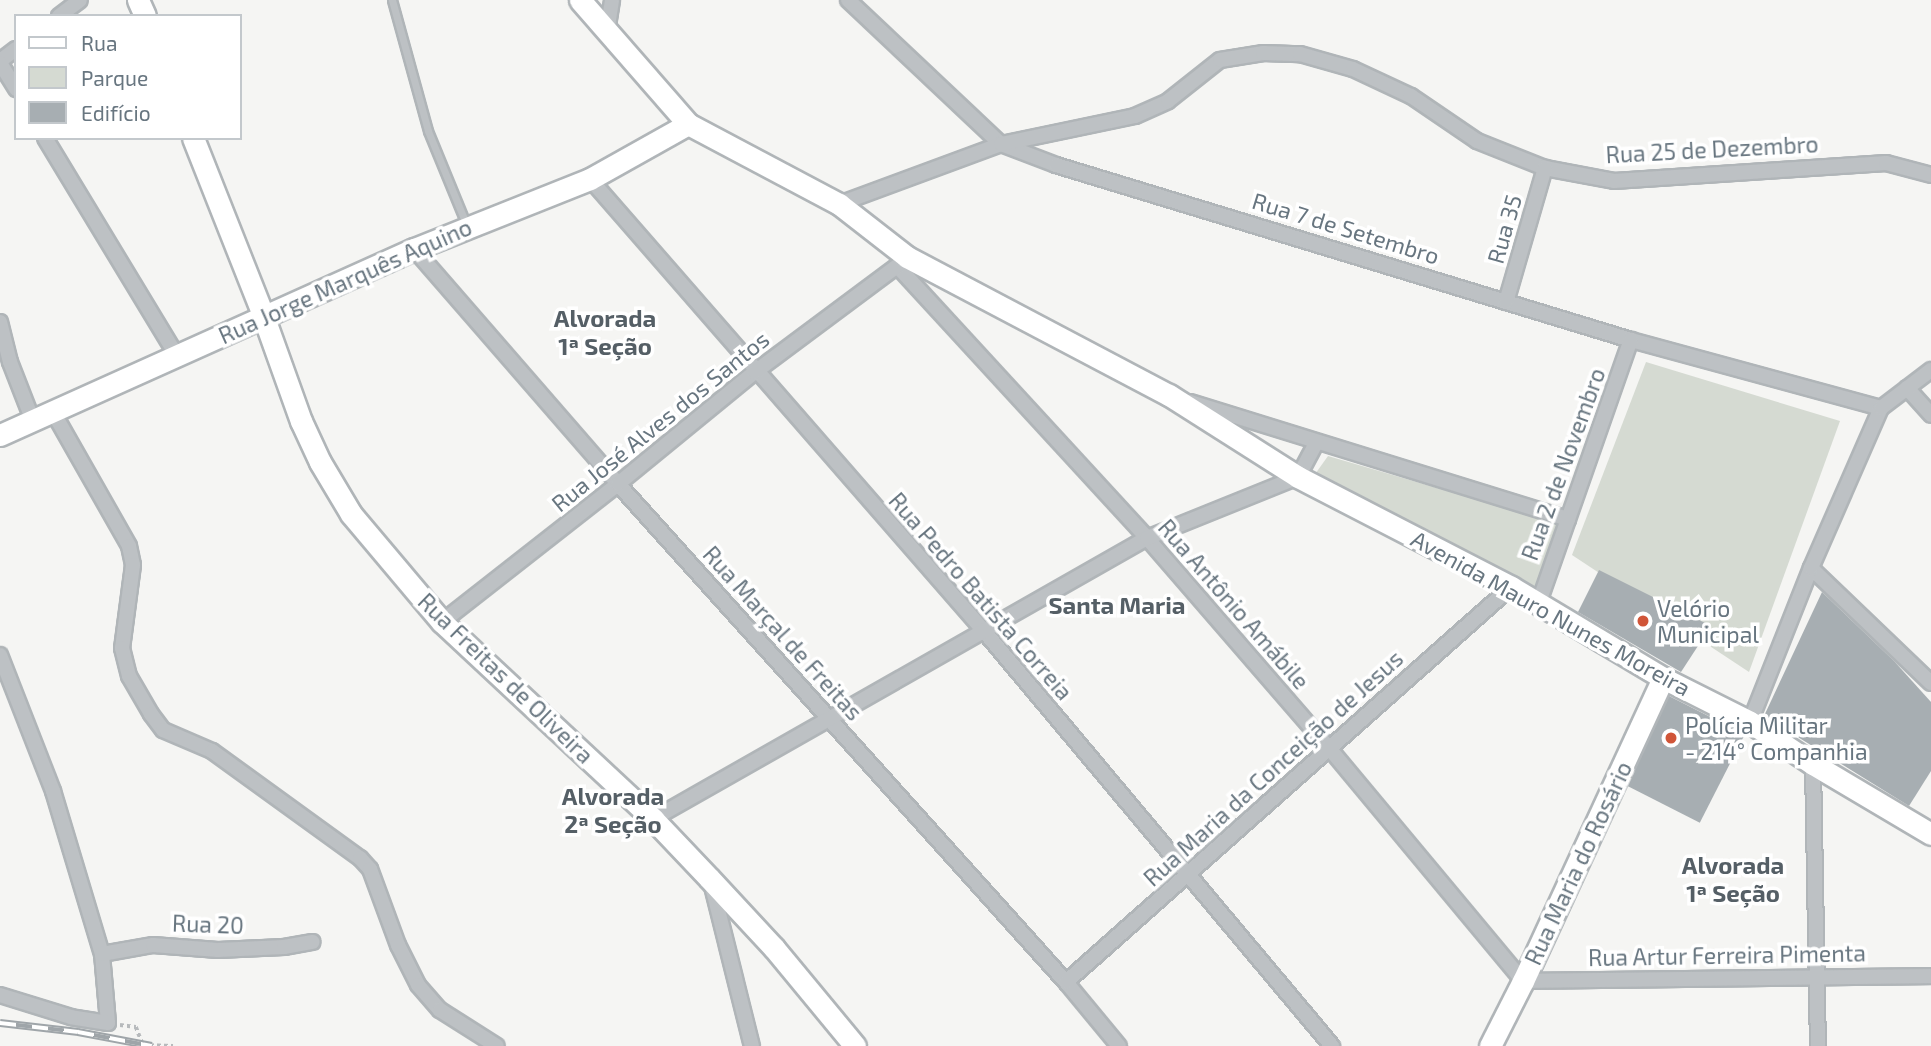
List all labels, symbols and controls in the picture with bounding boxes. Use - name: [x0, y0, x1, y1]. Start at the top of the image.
- legend: [14, 14, 242, 140]
- text: Rua: [81, 30, 117, 55]
- text: Parque: [81, 65, 148, 90]
- text: Edifício: [81, 100, 151, 125]
- street label: Rua 25 de Dezembro: [1605, 130, 1819, 168]
- street label: Rua 7 de Setembro: [1249, 186, 1443, 270]
- street label: Rua 35: [1481, 191, 1527, 267]
- street label: Rua Jorge Marquês Aquino: [214, 212, 476, 350]
- district label: Alvorada 1ª Seção: [554, 304, 656, 360]
- street label: Rua José Alves dos Santos: [545, 325, 775, 517]
- street label: Rua 2 de Novembro: [1515, 364, 1611, 564]
- street label: Rua Pedro Batista Correia: [883, 487, 1079, 705]
- street label: Rua Antônio Amábile: [1152, 513, 1316, 695]
- street label: Avenida Mauro Nunes Moreira: [1406, 525, 1696, 701]
- street label: Rua Marçal de Freitas: [697, 540, 869, 726]
- street label: Rua Freitas de Oliveira: [413, 587, 599, 769]
- district label: Santa Maria: [1048, 591, 1186, 619]
- place label: Velório Municipal: [1657, 594, 1759, 648]
- marker: Velório Municipal: [1635, 613, 1651, 629]
- street label: Rua Maria da Conceição de Jesus: [1138, 644, 1408, 892]
- place label: Polícia Militar - 214° Companhia: [1685, 711, 1868, 765]
- marker: Polícia Militar - 214° Companhia: [1663, 730, 1679, 746]
- street label: Rua Maria do Rosário: [1519, 757, 1637, 969]
- district label: Alvorada 2ª Seção: [562, 782, 664, 838]
- district label: Alvorada 1ª Seção: [1682, 851, 1784, 907]
- street label: Rua 20: [172, 909, 244, 939]
- street label: Rua Artur Ferreira Pimenta: [1587, 939, 1867, 971]

